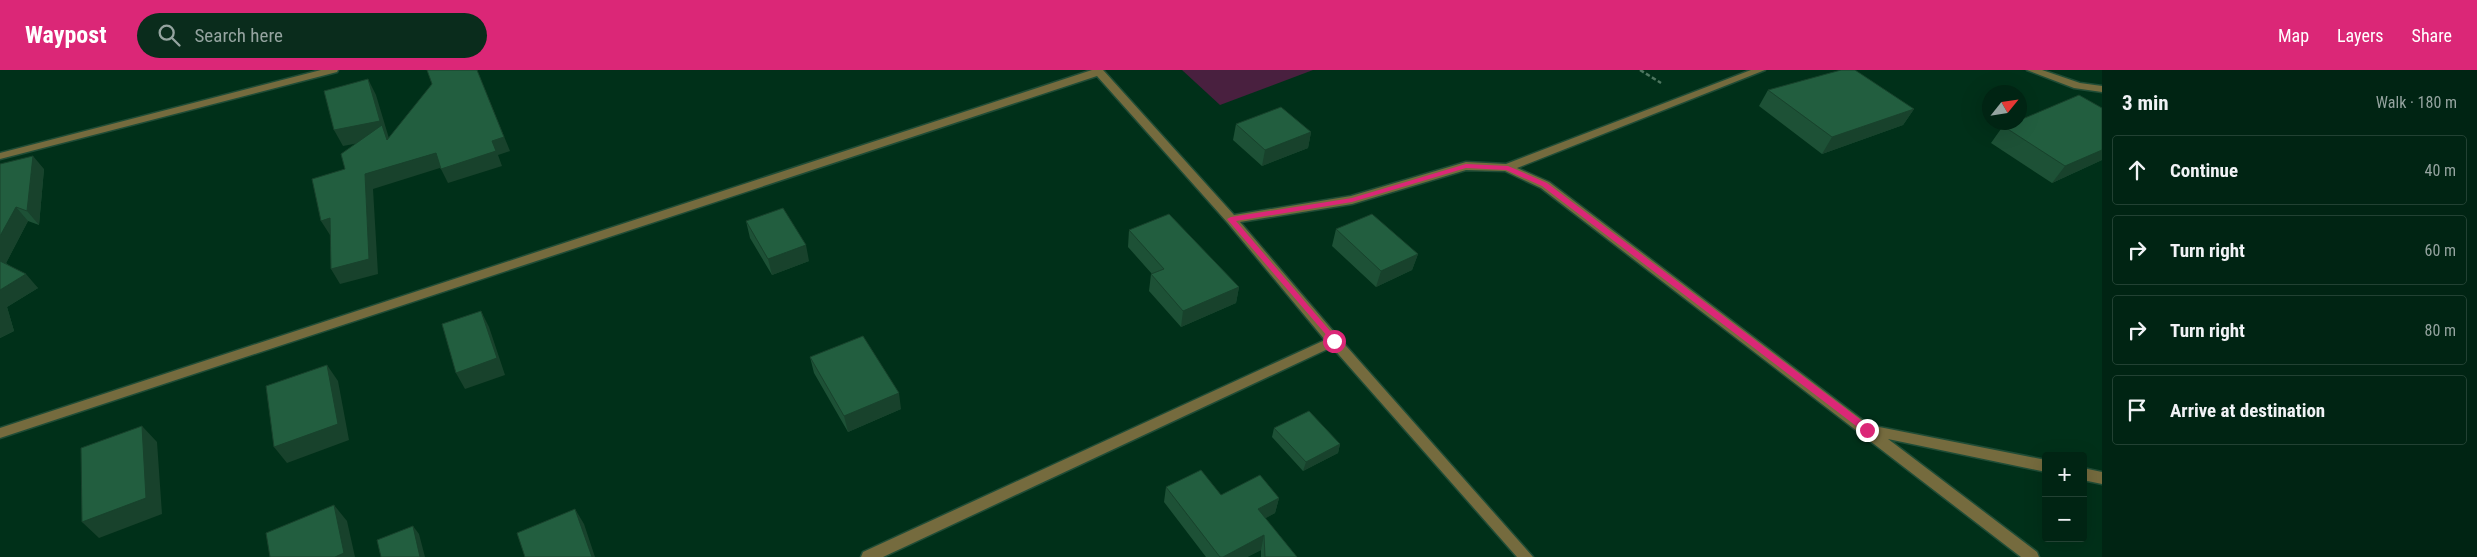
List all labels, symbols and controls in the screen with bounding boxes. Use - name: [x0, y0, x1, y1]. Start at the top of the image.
- search box: [137, 13, 487, 58]
- text: Waypost: [25, 21, 107, 49]
- icon: search: [155, 21, 183, 49]
- text: Search here: [195, 24, 283, 47]
- text: Map: [2278, 25, 2309, 46]
- text: Layers: [2337, 25, 2384, 46]
- text: Share: [2412, 25, 2452, 46]
- north arrow: [1982, 85, 2027, 130]
- text: 3 min: [2122, 91, 2169, 115]
- text: Walk · 180 m: [2376, 93, 2457, 112]
- icon: ahead: [2123, 156, 2151, 184]
- text: Continue: [2170, 159, 2238, 182]
- text: 40 m: [2424, 161, 2456, 180]
- icon: right: [2123, 236, 2151, 264]
- text: Turn right: [2170, 239, 2245, 262]
- text: 60 m: [2424, 241, 2456, 260]
- icon: right: [2123, 316, 2151, 344]
- text: Turn right: [2170, 319, 2245, 342]
- text: 80 m: [2424, 321, 2456, 340]
- route start: [1323, 330, 1346, 353]
- icon: arrive: [2123, 396, 2151, 424]
- text: Arrive at destination: [2170, 399, 2325, 422]
- route end: [1856, 419, 1879, 442]
- map controls: [2042, 452, 2087, 542]
- button: +: [2042, 452, 2087, 497]
- button: −: [2042, 497, 2087, 542]

